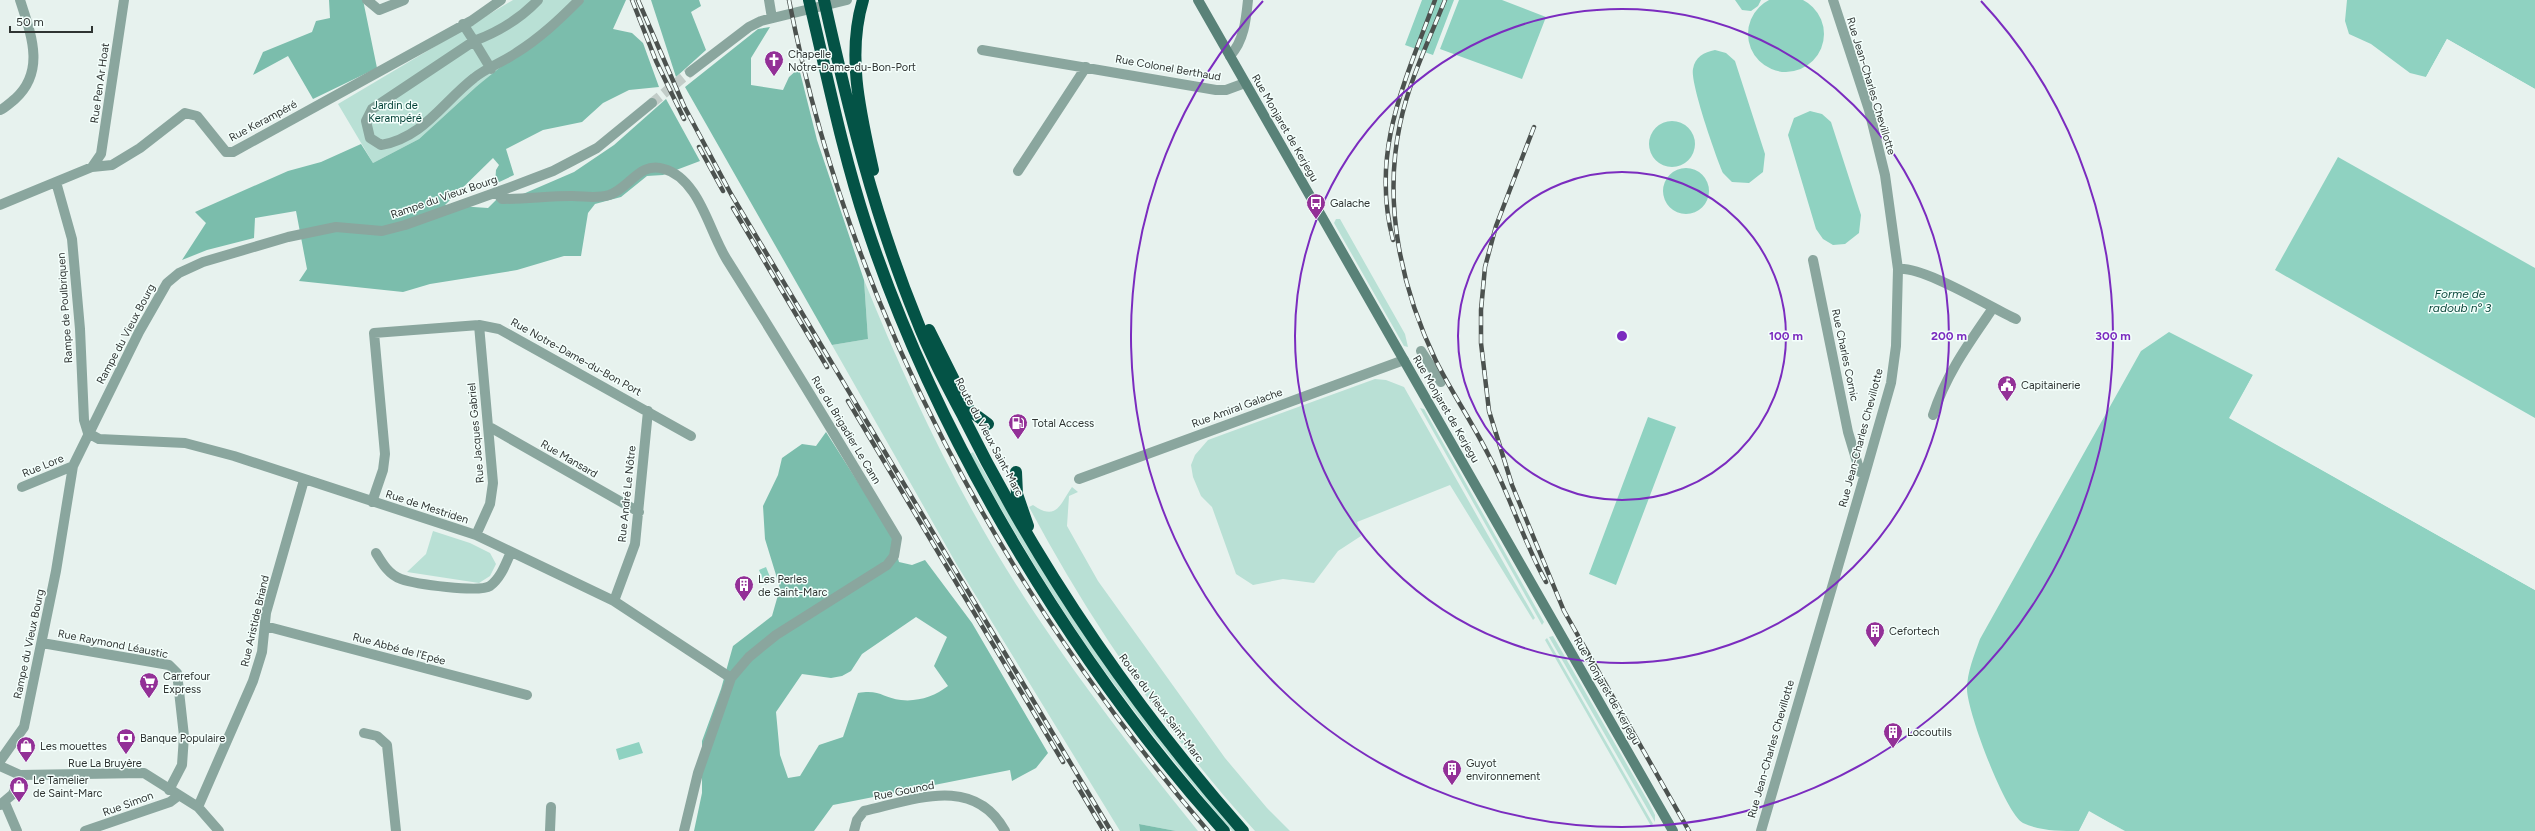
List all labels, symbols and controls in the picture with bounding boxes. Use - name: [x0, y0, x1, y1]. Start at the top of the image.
- scale bar: [10, 8, 92, 34]
- text: 50 m: [16, 15, 44, 29]
- street label: Rue Jean-Charles Chevillotte: [1844, 16, 1898, 156]
- street label: Rue Pen Ar Hoat: [88, 42, 112, 124]
- place label: Chapelle Notre-Dame-du-Bon-Port: [788, 48, 916, 74]
- church icon: Chapelle Notre-Dame-du-Bon-Port: [763, 49, 785, 77]
- street label: Rue Colonel Berthaud: [1114, 52, 1222, 84]
- street label: Rue Monjaret de Kerjegu: [1249, 72, 1321, 184]
- street label: Rue Kerampéré: [227, 98, 299, 144]
- park label: Jardin de Kerampéré: [368, 99, 422, 125]
- street label: Rampe du Vieux Bourg: [389, 173, 499, 221]
- bus stop icon: Galache: [1305, 192, 1327, 220]
- place label: Galache: [1330, 197, 1370, 210]
- street label: Rampe de Poulbriquen: [55, 252, 75, 364]
- street label: Rampe du Vieux Bourg: [94, 281, 158, 387]
- water label: Forme de radoub nº 3: [2429, 287, 2492, 315]
- street label: Rue Charles Cornic: [1829, 308, 1861, 402]
- street label: Rue Notre-Dame-du-Bon Port: [508, 315, 644, 399]
- centre of rings: [1615, 329, 1629, 343]
- text: 100 m: [1769, 329, 1803, 343]
- text: 200 m: [1931, 329, 1967, 343]
- text: 300 m: [2095, 329, 2131, 343]
- street label: Rue Monjaret de Kerjegu: [1410, 353, 1482, 465]
- street label: Rue Jean-Charles Chevillotte: [1836, 367, 1886, 509]
- street label: Rue du Brigadier Le Cann: [809, 374, 883, 486]
- public building icon: Capitainerie: [1996, 374, 2018, 402]
- street label: Route du Vieux Saint-Marc: [952, 376, 1026, 498]
- place label: Capitainerie: [2021, 379, 2080, 392]
- street label: Rue Jacques Gabriel: [465, 382, 487, 484]
- street label: Rue Amiral Galache: [1190, 386, 1284, 430]
- fuel station icon: Total Access: [1007, 412, 1029, 440]
- place label: Total Access: [1032, 417, 1094, 430]
- street label: Rue Mansard: [538, 437, 600, 481]
- street label: Rue André Le Nôtre: [615, 445, 639, 543]
- street label: Rue Lore: [20, 452, 66, 480]
- street label: Rue de Mestriden: [384, 487, 470, 527]
- place label: Les Perles de Saint-Marc: [758, 573, 828, 599]
- street label: Rue Aristide Briand: [238, 574, 272, 668]
- building icon: Les Perles de Saint-Marc: [733, 574, 755, 602]
- street label: Rampe du Vieux Bourg: [11, 588, 47, 700]
- building icon: Cefortech: [1864, 620, 1886, 648]
- place label: Cefortech: [1889, 625, 1939, 638]
- street label: Rue Raymond Léaustic: [57, 627, 169, 661]
- street label: Rue Abbé de l'Epée: [351, 630, 447, 668]
- street label: Rue Monjaret de Kerjegu: [1571, 635, 1643, 747]
- street label: Route du Vieux Saint-Marc: [1116, 651, 1206, 765]
- place label: Carrefour Express: [163, 670, 211, 696]
- supermarket icon: Carrefour Express: [138, 671, 160, 699]
- street label: Rue Jean-Charles Chevillotte: [1745, 678, 1797, 820]
- building icon: Locoutils: [1882, 721, 1904, 749]
- place label: Locoutils: [1907, 726, 1952, 739]
- bank icon: Banque Populaire: [115, 727, 137, 755]
- place label: Banque Populaire: [140, 732, 225, 745]
- shop icon: Les mouettes: [15, 735, 37, 763]
- place label: Les mouettes: [40, 740, 107, 753]
- street label: Rue La Bruyère: [68, 757, 142, 770]
- place label: Guyot environnement: [1466, 757, 1540, 783]
- building icon: Guyot environnement: [1441, 758, 1463, 786]
- place label: Le Tamelier de Saint-Marc: [33, 774, 103, 800]
- shop icon: Le Tamelier de Saint-Marc: [8, 775, 30, 803]
- street label: Rue Gounod: [873, 779, 935, 803]
- street label: Rue Simon: [101, 789, 155, 819]

